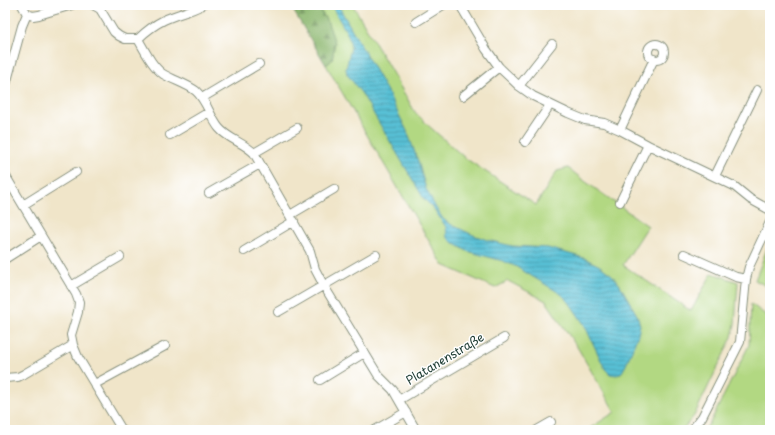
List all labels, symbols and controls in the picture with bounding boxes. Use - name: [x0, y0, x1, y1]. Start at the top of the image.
- street label: Platanenstraße: [402, 328, 487, 389]

